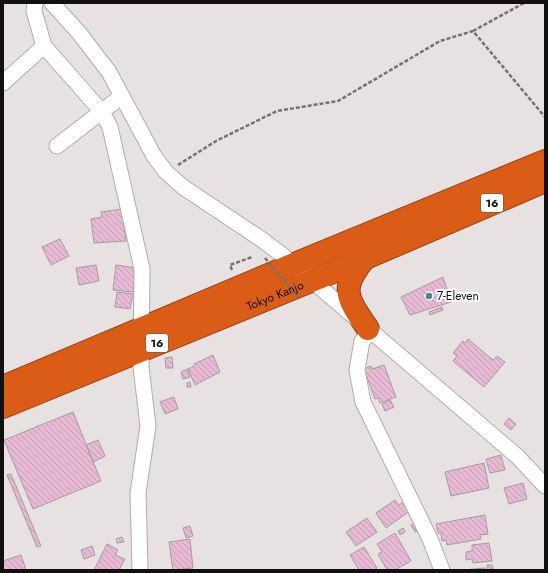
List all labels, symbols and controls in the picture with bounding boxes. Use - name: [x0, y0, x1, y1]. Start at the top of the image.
- road number: 16: [481, 194, 503, 212]
- street label: Tokyo Kanjo: [244, 276, 307, 315]
- place label: 7-Eleven: [437, 287, 479, 305]
- marker: 7-Eleven: [424, 291, 434, 301]
- road number: 16: [146, 334, 168, 352]

